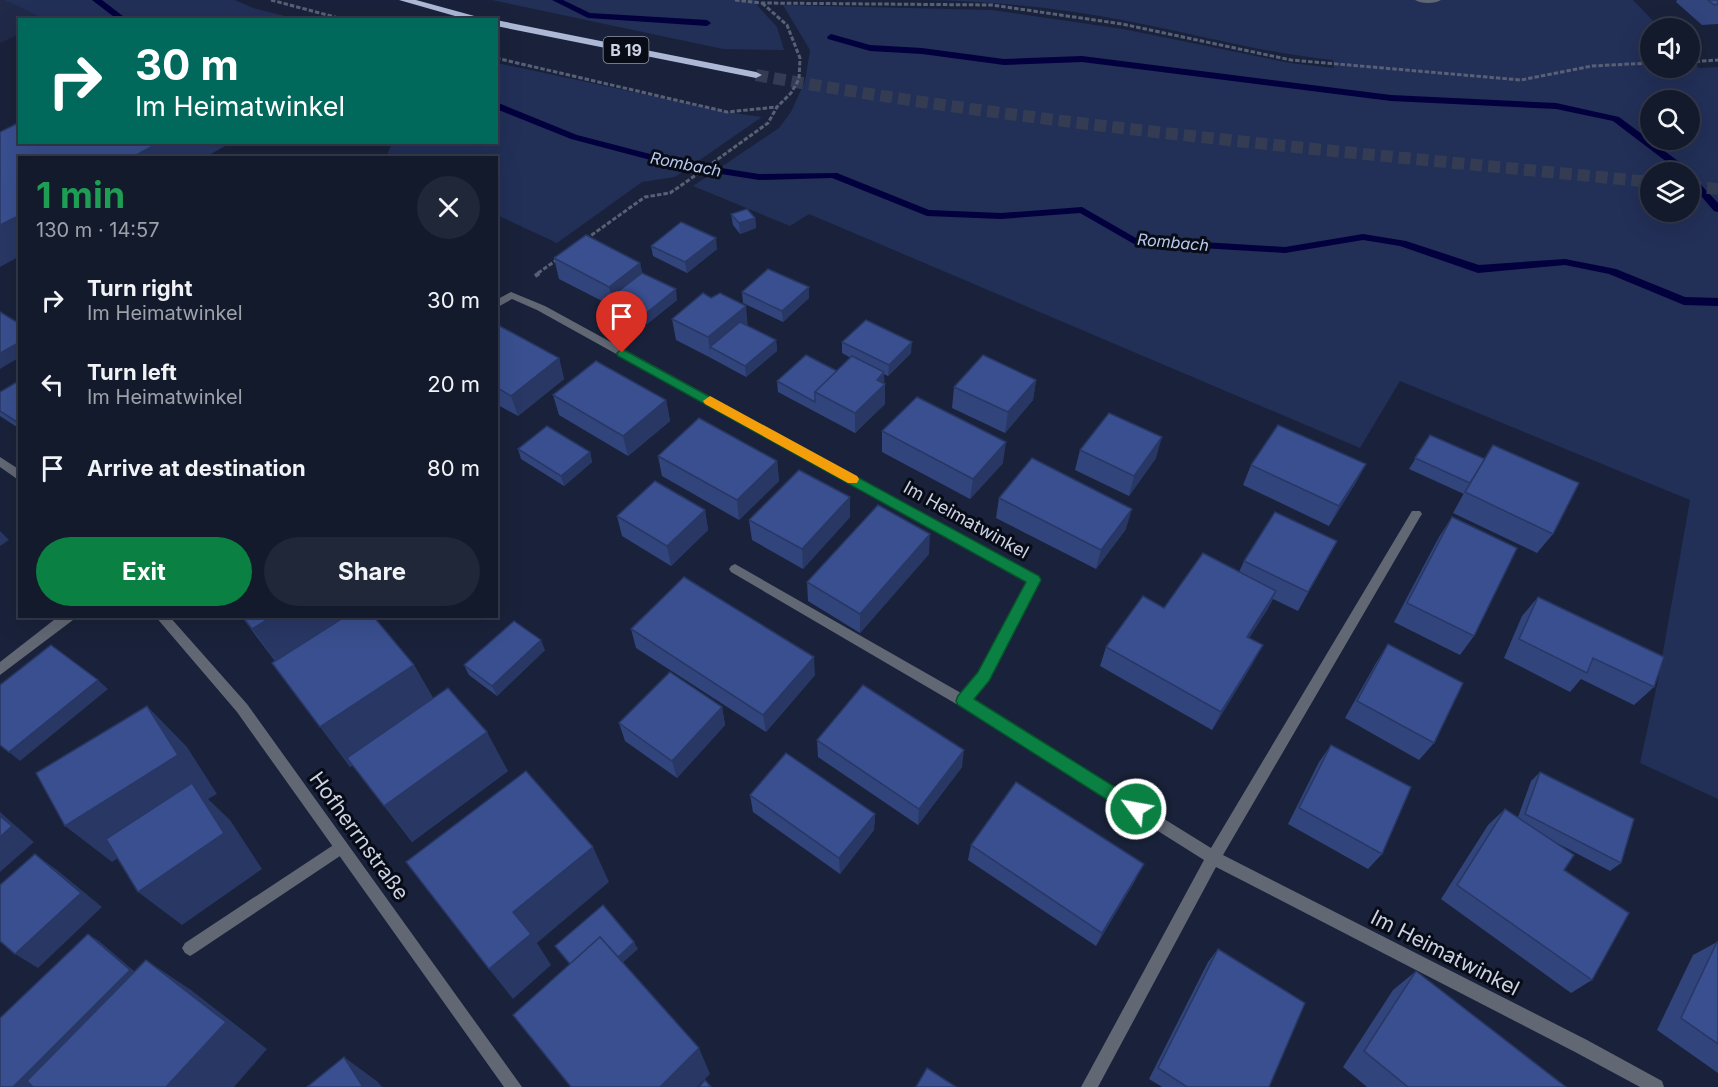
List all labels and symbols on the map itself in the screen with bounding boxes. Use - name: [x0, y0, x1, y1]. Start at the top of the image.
- road number: B 19: [604, 37, 648, 63]
- water label: Rombach: [649, 147, 723, 181]
- water label: Rombach: [1136, 229, 1210, 255]
- pin: [596, 291, 647, 353]
- street label: Im Heimatwinkel: [900, 476, 1033, 563]
- street label: Hofherrnstraße: [305, 767, 414, 905]
- position arrow: [1104, 777, 1168, 841]
- street label: Im Heimatwinkel: [1367, 904, 1524, 1001]

